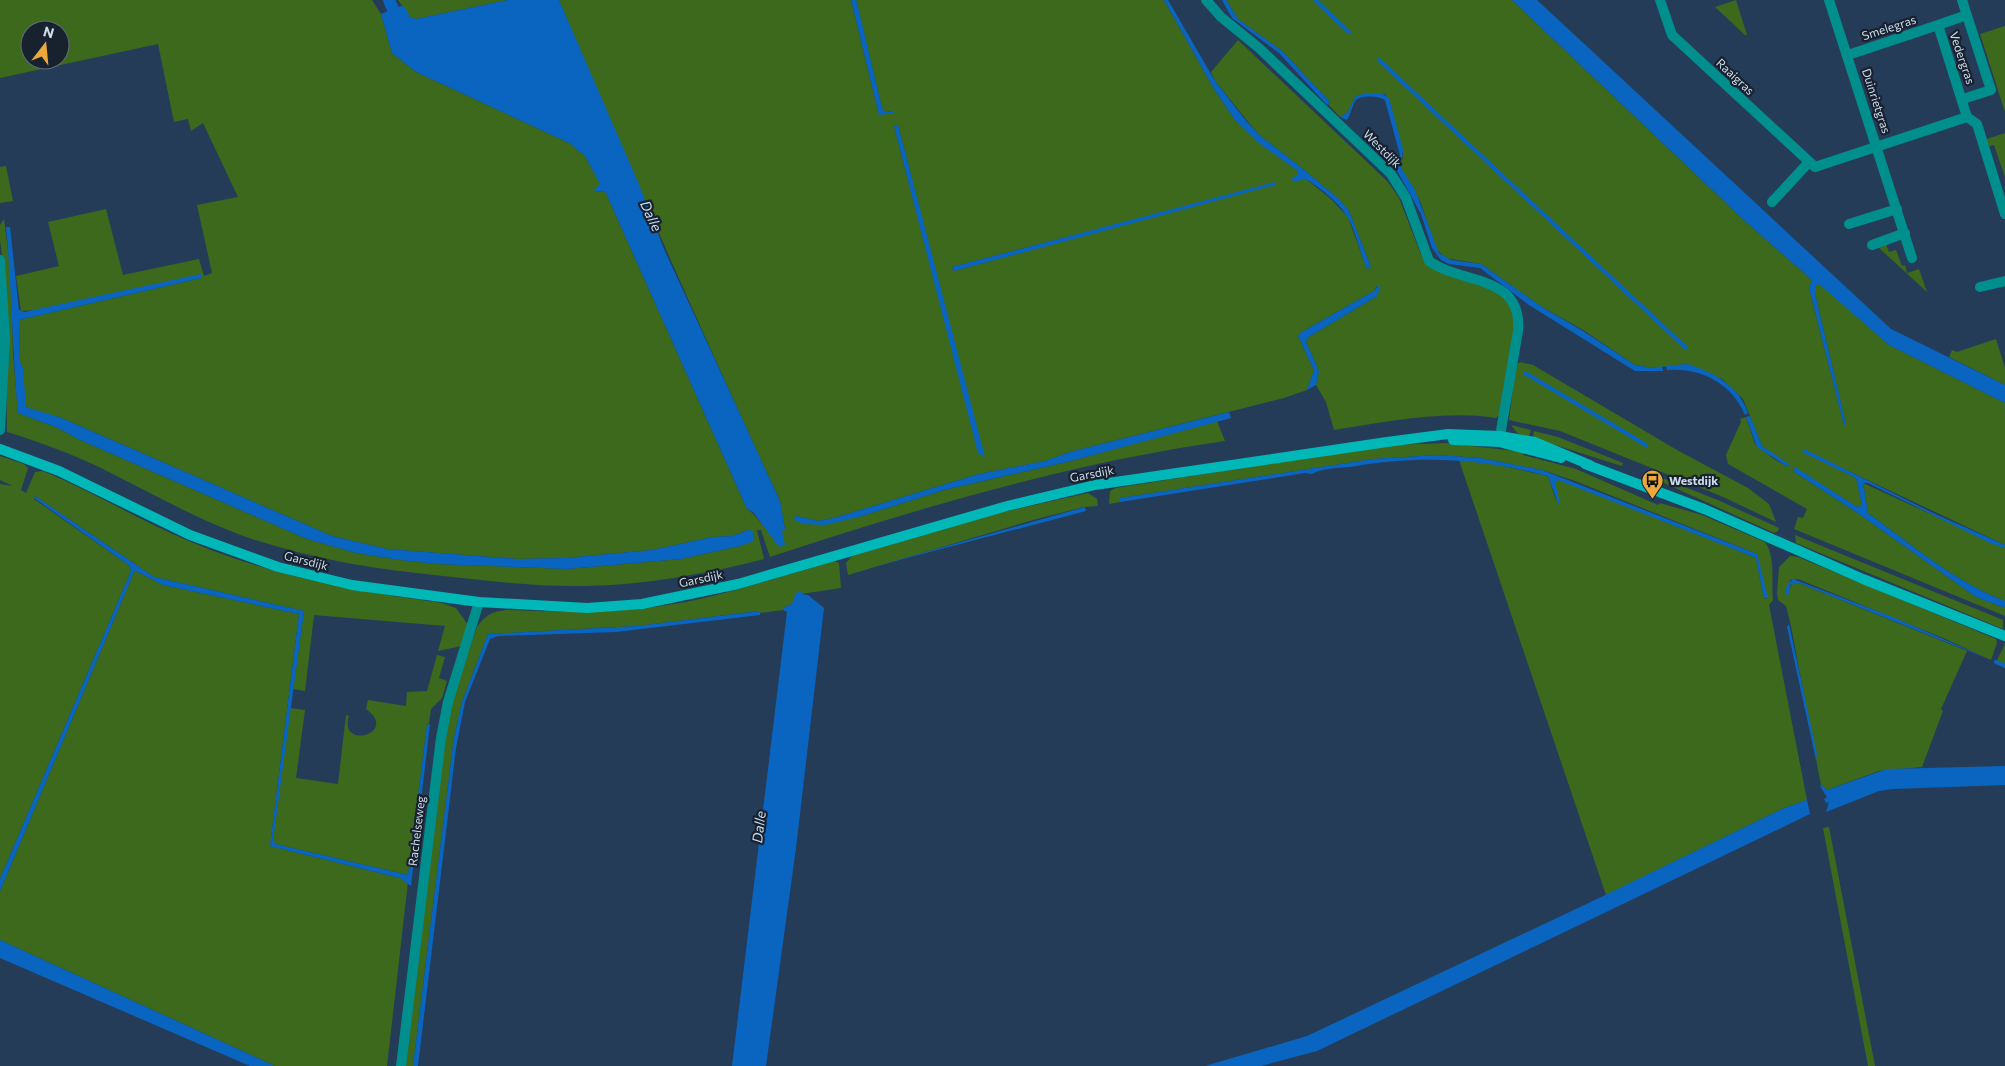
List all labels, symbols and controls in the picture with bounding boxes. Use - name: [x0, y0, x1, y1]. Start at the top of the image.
- street label: Smelegras: [1860, 12, 1918, 42]
- north arrow: [20, 20, 70, 70]
- text: N: [41, 22, 56, 42]
- street label: Vedergras: [1947, 30, 1978, 86]
- street label: Raaigras: [1714, 55, 1757, 97]
- street label: Duinrietgras: [1860, 66, 1894, 135]
- street label: Westdijk: [1361, 127, 1405, 170]
- water label: Dalle: [637, 198, 666, 234]
- street label: Garsdijk: [1069, 462, 1116, 484]
- bus stop icon: Westdijk: [1641, 469, 1665, 500]
- place label: Westdijk: [1669, 473, 1718, 487]
- street label: Garsdijk: [283, 548, 330, 572]
- street label: Garsdijk: [677, 566, 725, 590]
- street label: Rachelseweg: [405, 795, 427, 867]
- water label: Dalle: [748, 809, 769, 844]

